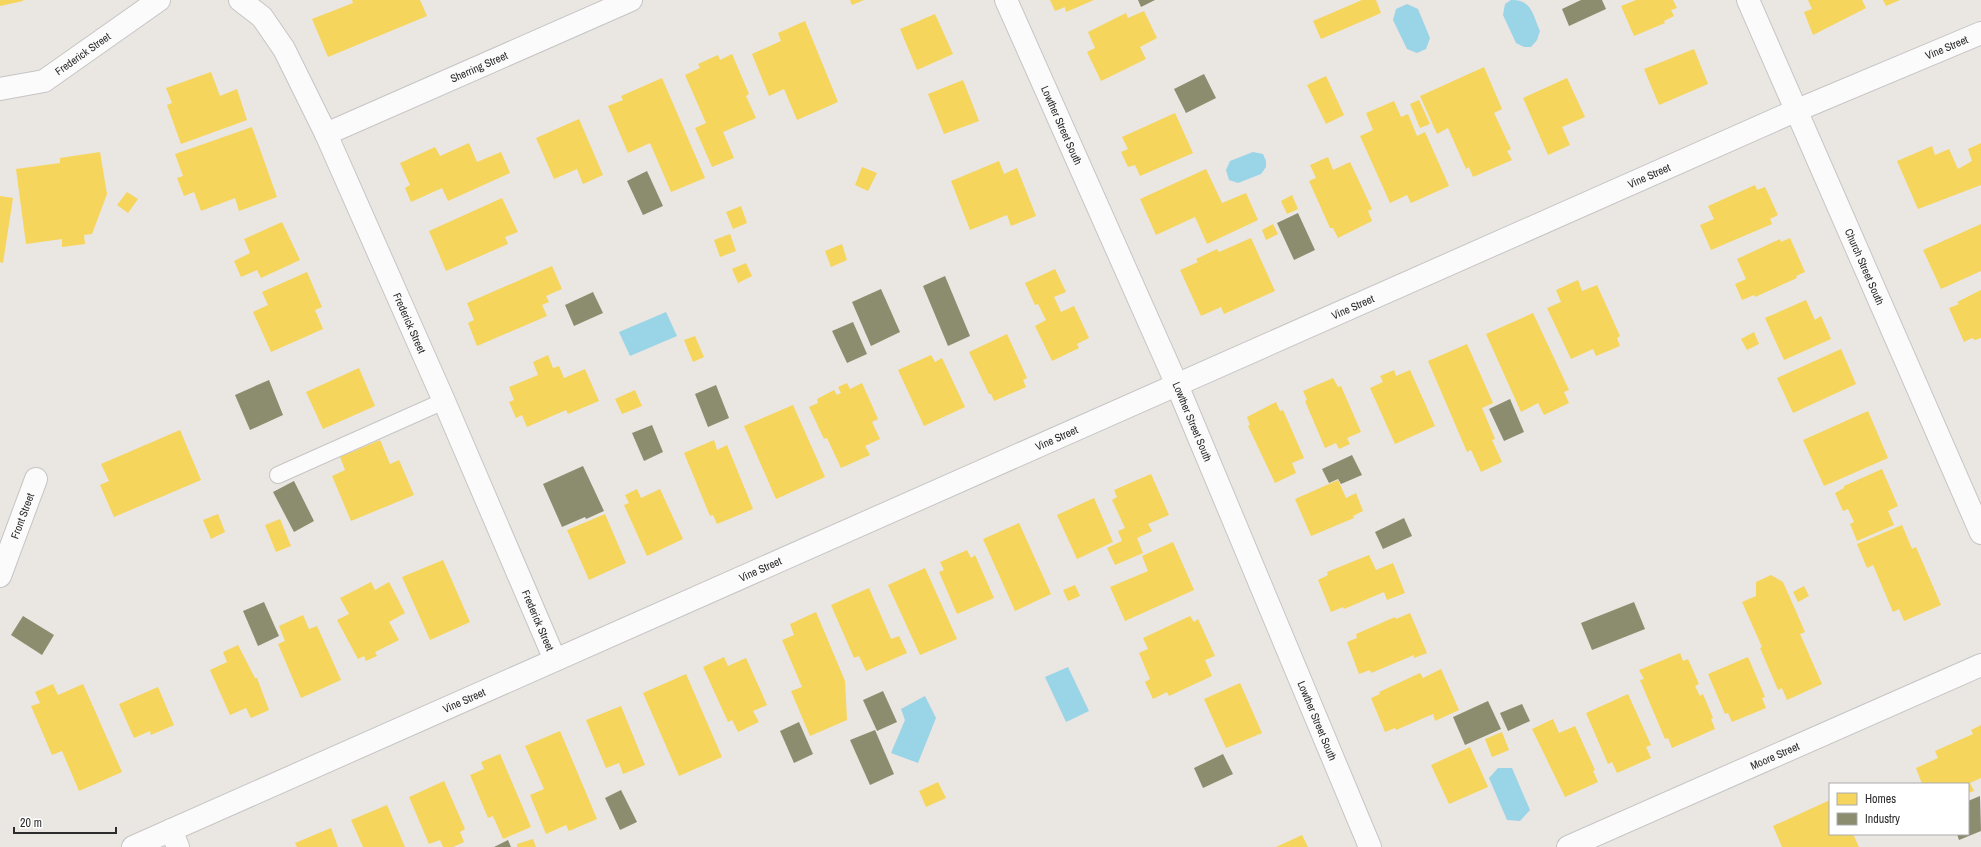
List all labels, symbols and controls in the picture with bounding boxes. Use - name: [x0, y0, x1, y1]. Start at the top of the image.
- street label: Frederick Street: [52, 29, 114, 78]
- street label: Vine Street: [1923, 32, 1970, 63]
- street label: Sherring Street: [448, 48, 510, 86]
- street label: Lowther Street South: [1038, 84, 1085, 167]
- street label: Vine Street: [1626, 160, 1673, 191]
- street label: Church Street South: [1842, 226, 1887, 307]
- street label: Frederick Street: [390, 290, 429, 356]
- street label: Vine Street: [1329, 291, 1377, 322]
- street label: Lowther Street South: [1169, 380, 1215, 464]
- street label: Vine Street: [1033, 422, 1080, 454]
- street label: Front Street: [7, 491, 37, 541]
- street label: Vine Street: [737, 554, 784, 585]
- street label: Frederick Street: [519, 588, 557, 653]
- street label: Lowther Street South: [1294, 679, 1340, 763]
- street label: Vine Street: [441, 685, 488, 716]
- street label: Moore Street: [1748, 739, 1802, 773]
- legend: [1829, 783, 1969, 835]
- text: Homes: [1865, 791, 1896, 807]
- scale bar: [14, 809, 116, 835]
- text: Industry: [1865, 811, 1900, 827]
- text: 20 m: [20, 815, 42, 831]

